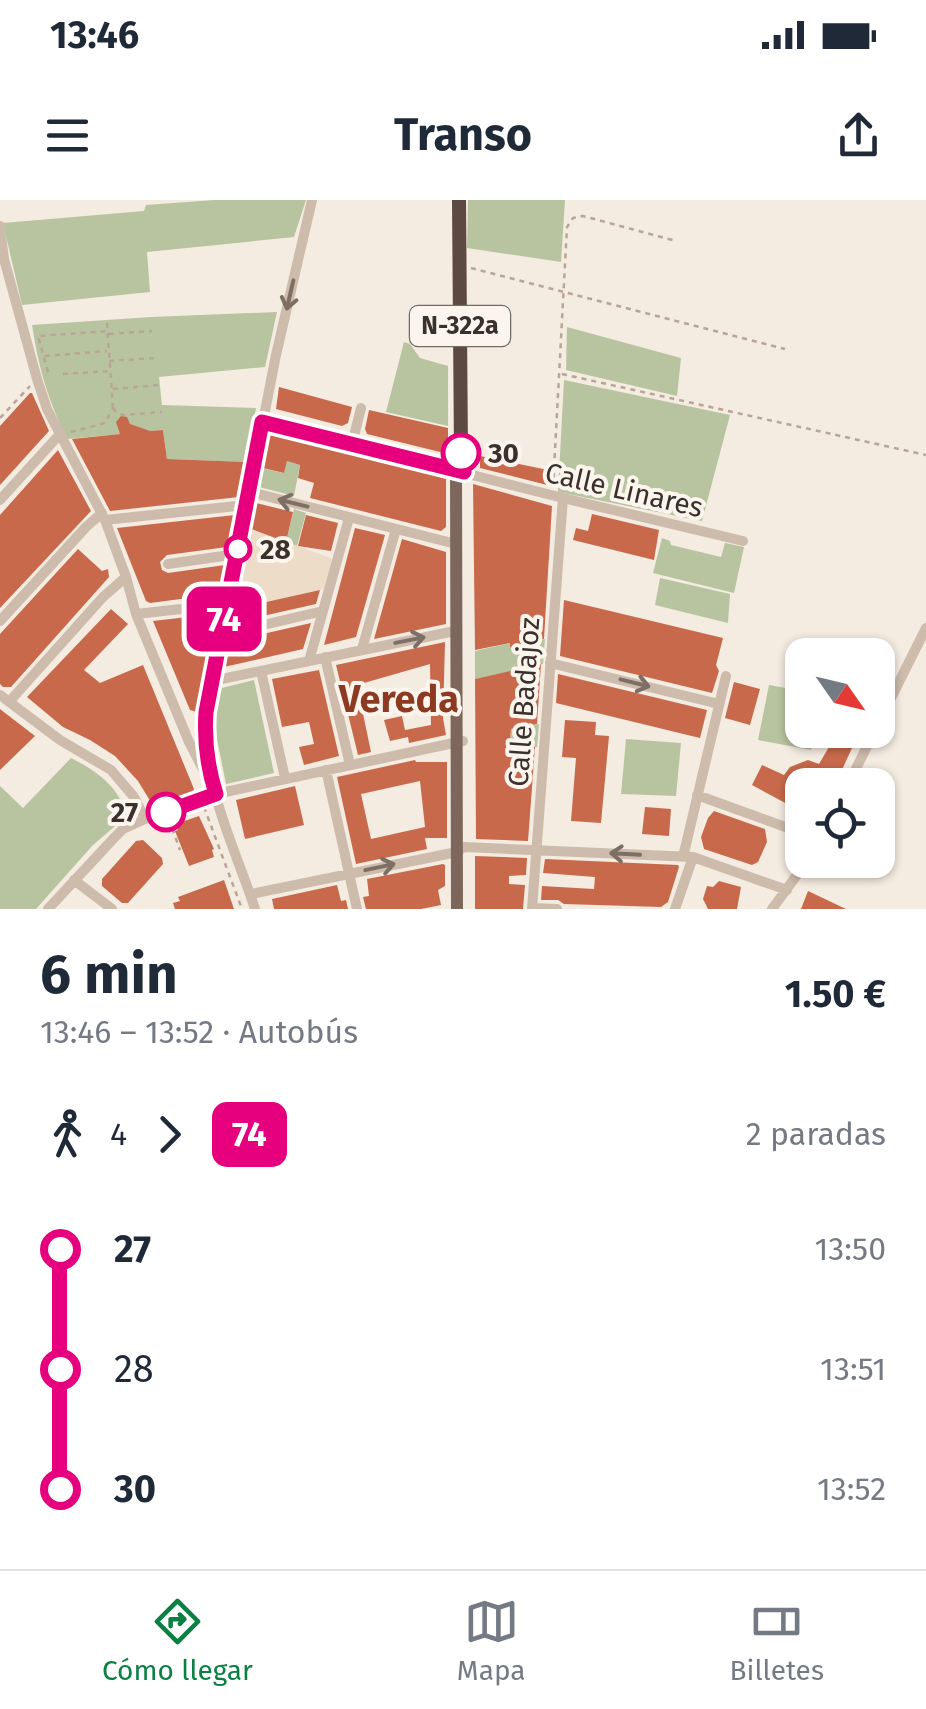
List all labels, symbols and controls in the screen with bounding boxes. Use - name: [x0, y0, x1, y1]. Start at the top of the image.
- text: 13:46: [50, 12, 139, 58]
- icon: menu: [40, 108, 95, 163]
- text: Transo: [394, 108, 532, 162]
- icon: share: [831, 108, 886, 163]
- one-way arrow: [280, 278, 298, 310]
- road number: N-322a: [410, 306, 510, 346]
- marker: 30: [442, 434, 480, 472]
- place label: 30: [487, 437, 519, 470]
- street label: Calle Linares: [542, 456, 706, 524]
- one-way arrow: [278, 493, 309, 512]
- place label: 28: [260, 533, 291, 566]
- marker: 28: [225, 536, 251, 562]
- line badge: 74: [179, 586, 269, 652]
- text: 74: [207, 598, 241, 640]
- street label: Calle Badajoz: [502, 616, 546, 788]
- one-way arrow: [393, 630, 426, 649]
- north arrow: [785, 638, 895, 748]
- map controls: [785, 638, 895, 878]
- one-way arrow: [619, 675, 650, 694]
- district label: Vereda: [338, 676, 459, 722]
- button: locate: [785, 768, 895, 878]
- marker: 27: [147, 793, 185, 831]
- place label: 27: [111, 796, 138, 829]
- one-way arrow: [609, 844, 641, 863]
- one-way arrow: [363, 857, 395, 876]
- text: 6 min: [40, 942, 178, 1008]
- text: 1.50 €: [785, 971, 886, 1017]
- text: 13:46 – 13:52 · Autobús: [40, 1013, 358, 1051]
- icon: walk: [40, 1107, 95, 1162]
- icon: forward: [142, 1107, 197, 1162]
- text: 74: [232, 1113, 267, 1155]
- text: 4: [110, 1115, 127, 1153]
- text: 2 paradas: [746, 1115, 886, 1153]
- text: 27: [114, 1226, 151, 1272]
- text: 13:50: [814, 1230, 886, 1268]
- text: 28: [114, 1346, 154, 1392]
- text: 13:51: [820, 1350, 886, 1388]
- text: 30: [114, 1466, 156, 1512]
- text: 13:52: [817, 1470, 886, 1508]
- tab: Cómo llegar: [102, 1594, 253, 1687]
- tab: Mapa: [457, 1594, 525, 1687]
- tab: Billetes: [729, 1594, 824, 1687]

